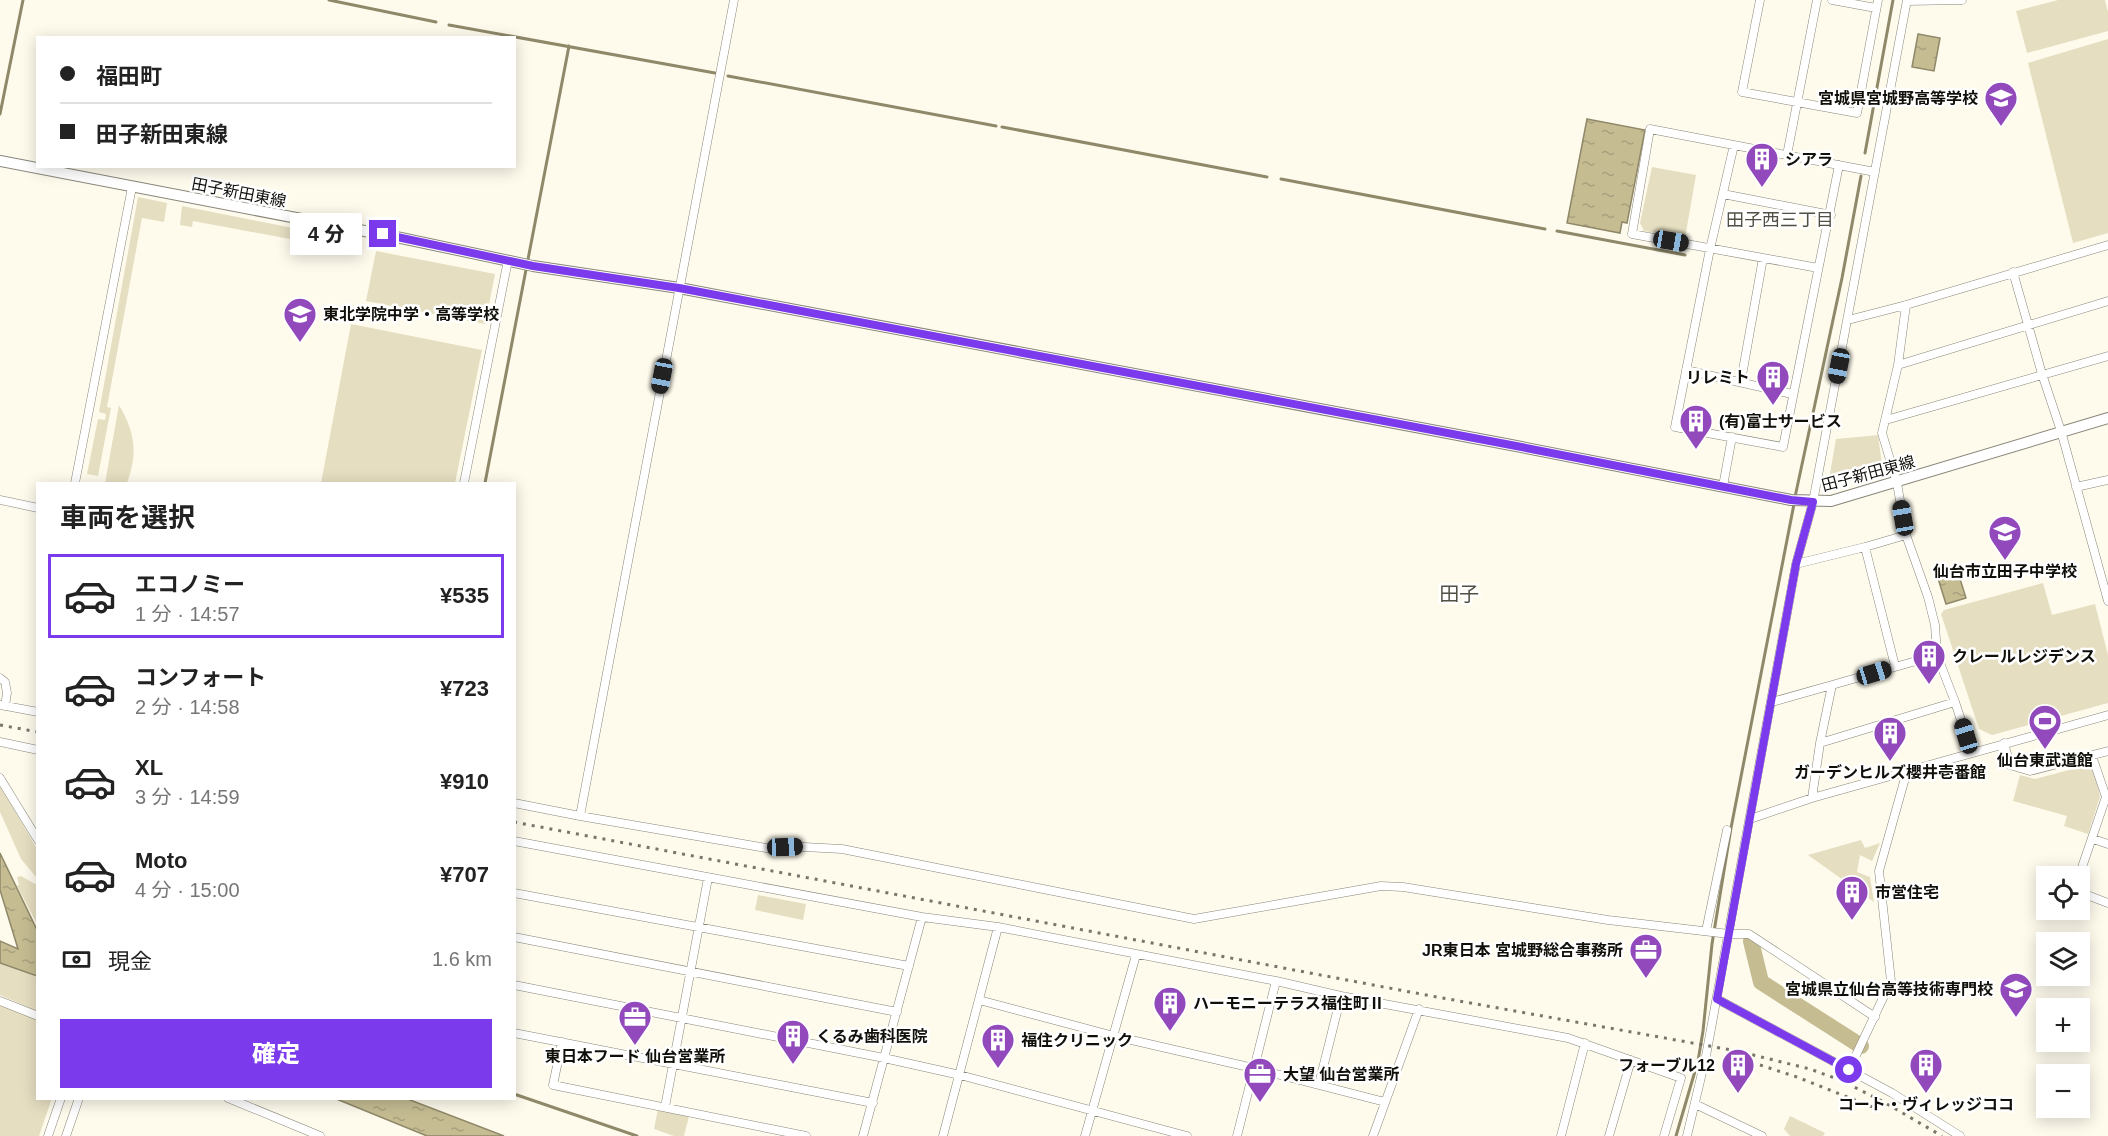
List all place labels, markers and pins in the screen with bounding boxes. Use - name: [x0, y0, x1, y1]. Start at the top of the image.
- school or university icon: 宮城県宮城野高等学校: [1983, 80, 2019, 127]
- place label: 宮城県宮城野高等学校: [1818, 89, 1978, 107]
- building icon: シアラ: [1744, 141, 1780, 188]
- place label: シアラ: [1785, 151, 1833, 168]
- school or university icon: 東北学院中学・高等学校: [282, 296, 318, 343]
- place label: 東北学院中学・高等学校: [323, 306, 499, 323]
- building icon: リレミト: [1755, 359, 1791, 406]
- place label: リレミト: [1686, 369, 1750, 386]
- building icon: (有)富士サービス: [1678, 403, 1714, 450]
- place label: (有)富士サービス: [1719, 413, 1842, 430]
- school or university icon: 仙台市立田子中学校: [1987, 514, 2023, 561]
- place label: 仙台市立田子中学校: [1932, 563, 2077, 580]
- building icon: クレールレジデンス: [1911, 638, 1947, 685]
- place label: クレールレジデンス: [1952, 648, 2096, 665]
- sports icon: 仙台東武道館: [2027, 703, 2063, 750]
- building icon: ガーデンヒルズ櫻井壱番館: [1872, 715, 1908, 762]
- place label: 仙台東武道館: [1996, 752, 2093, 769]
- place label: ガーデンヒルズ櫻井壱番館: [1794, 763, 1986, 781]
- building icon: 市営住宅: [1834, 874, 1870, 921]
- place label: 市営住宅: [1875, 884, 1939, 901]
- office icon: JR東日本 宮城野総合事務所: [1628, 932, 1664, 979]
- place label: JR東日本 宮城野総合事務所: [1422, 941, 1623, 959]
- school or university icon: 宮城県立仙台高等技術専門校: [1998, 971, 2034, 1018]
- place label: 宮城県立仙台高等技術専門校: [1785, 980, 1993, 998]
- building icon: ハーモニーテラス福住町Ⅱ: [1152, 985, 1188, 1032]
- place label: ハーモニーテラス福住町Ⅱ: [1193, 995, 1385, 1012]
- office icon: 東日本フード 仙台営業所: [617, 999, 653, 1046]
- building icon: くるみ歯科医院: [775, 1018, 811, 1065]
- building icon: 福住クリニック: [980, 1022, 1016, 1069]
- place label: くるみ歯科医院: [816, 1028, 928, 1045]
- place label: 福住クリニック: [1021, 1032, 1133, 1049]
- building icon: フォーブル12: [1720, 1047, 1756, 1094]
- building icon: コート・ヴィレッジココ: [1908, 1047, 1944, 1094]
- place label: 東日本フード 仙台営業所: [545, 1048, 725, 1065]
- office icon: 大望 仙台営業所: [1242, 1056, 1278, 1103]
- place label: フォーブル12: [1618, 1057, 1715, 1074]
- place label: 大望 仙台営業所: [1283, 1066, 1399, 1083]
- place label: コート・ヴィレッジココ: [1838, 1096, 2014, 1113]

